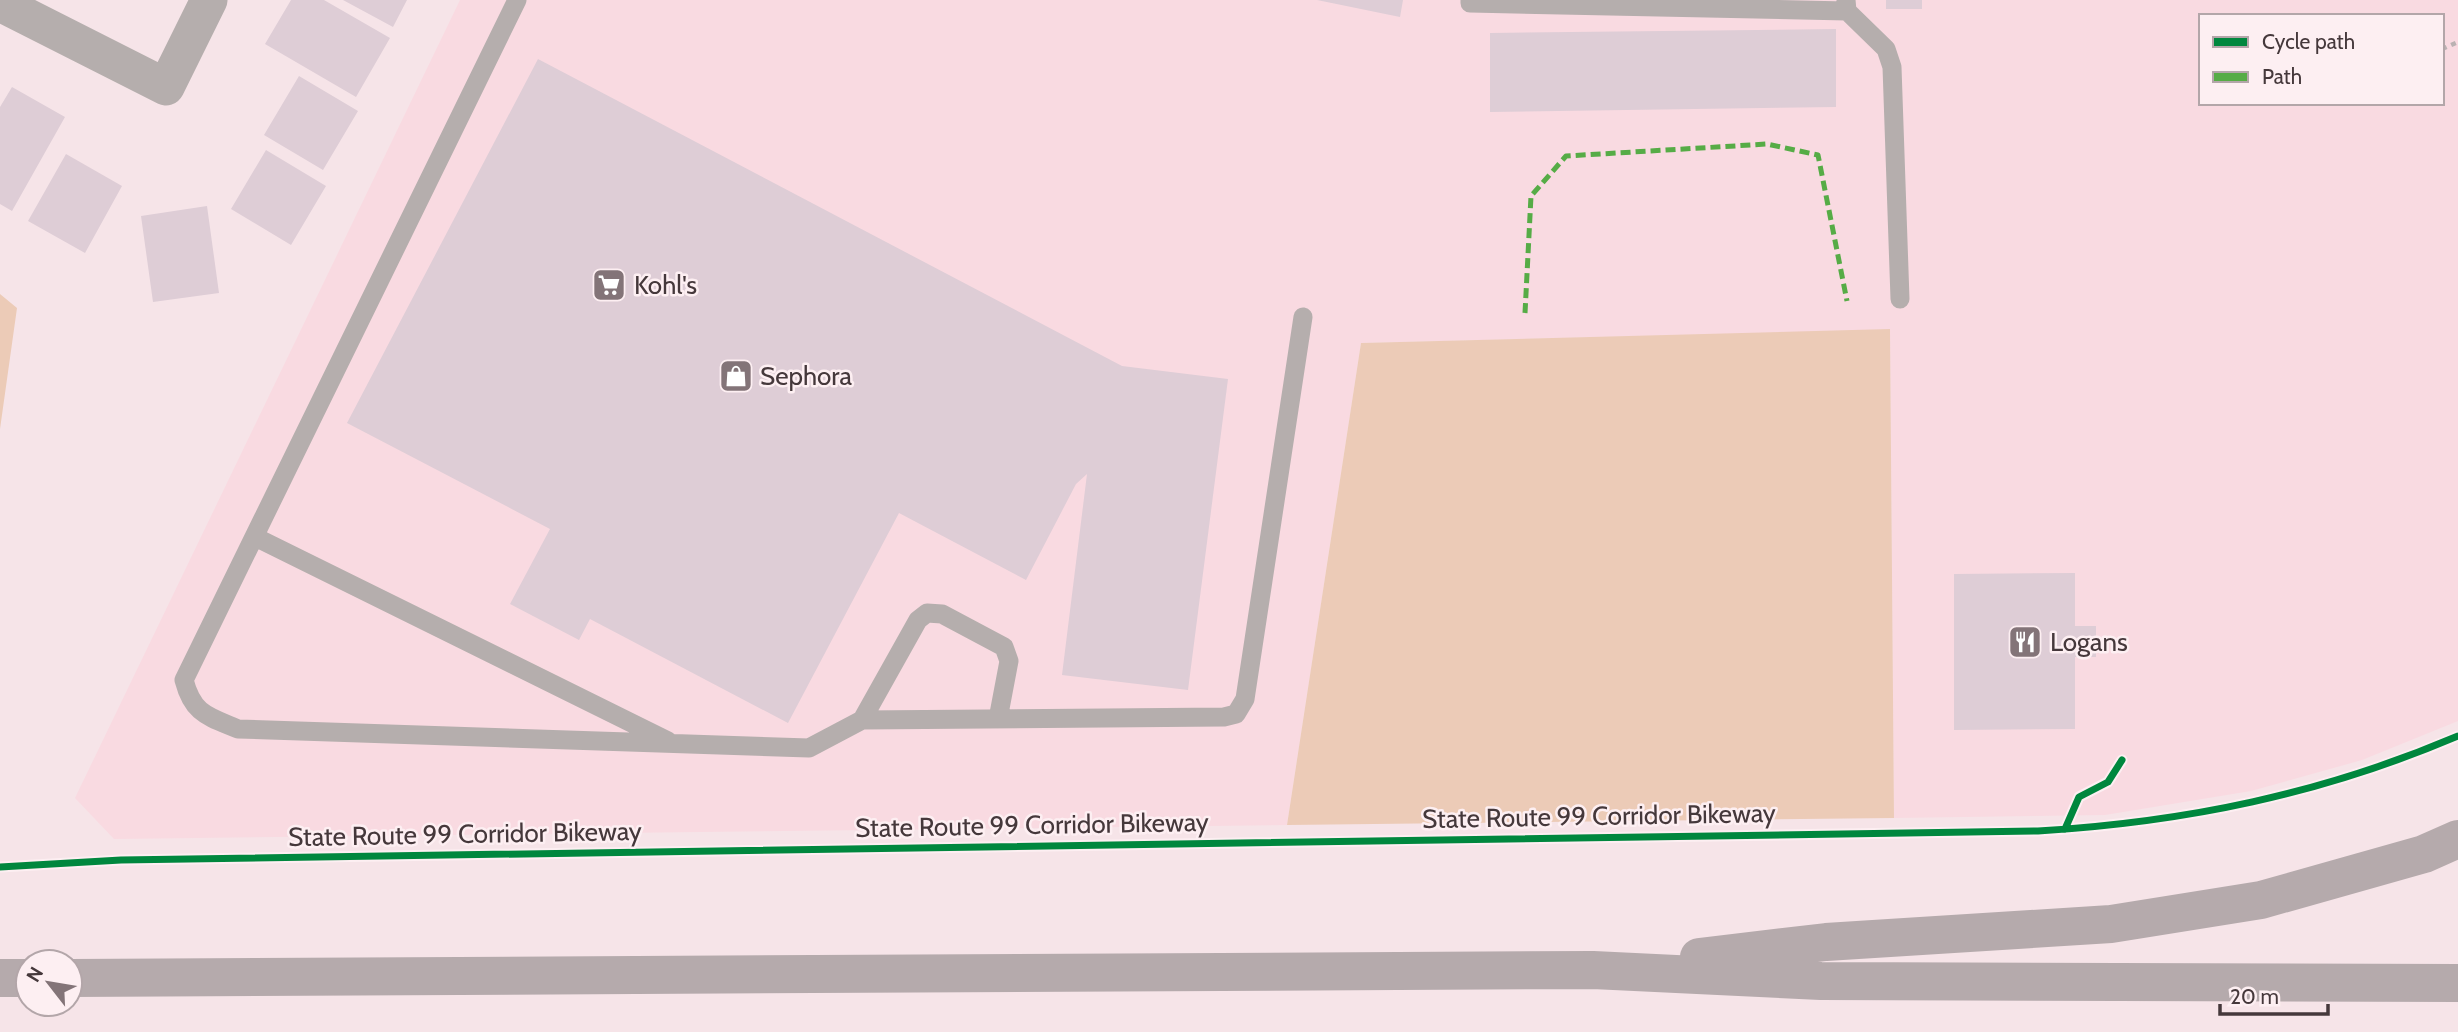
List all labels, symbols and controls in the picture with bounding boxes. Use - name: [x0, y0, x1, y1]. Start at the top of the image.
- legend: [2199, 14, 2444, 105]
- text: Cycle path: [2262, 29, 2355, 54]
- text: Path: [2262, 64, 2302, 89]
- supermarket icon: Kohl's: [590, 266, 628, 304]
- place label: Kohl's: [634, 269, 697, 301]
- shop icon: Sephora: [717, 357, 755, 395]
- place label: Sephora: [760, 360, 852, 392]
- restaurant icon: Logans: [2006, 623, 2044, 661]
- place label: Logans: [2050, 626, 2128, 658]
- street label: State Route 99 Corridor Bikeway: [1422, 797, 1776, 835]
- street label: State Route 99 Corridor Bikeway: [855, 806, 1209, 844]
- street label: State Route 99 Corridor Bikeway: [288, 815, 642, 853]
- north arrow: [14, 948, 84, 1018]
- text: N: [22, 963, 48, 986]
- scale bar: [2220, 972, 2328, 1016]
- text: 20 m: [2230, 984, 2279, 1009]

